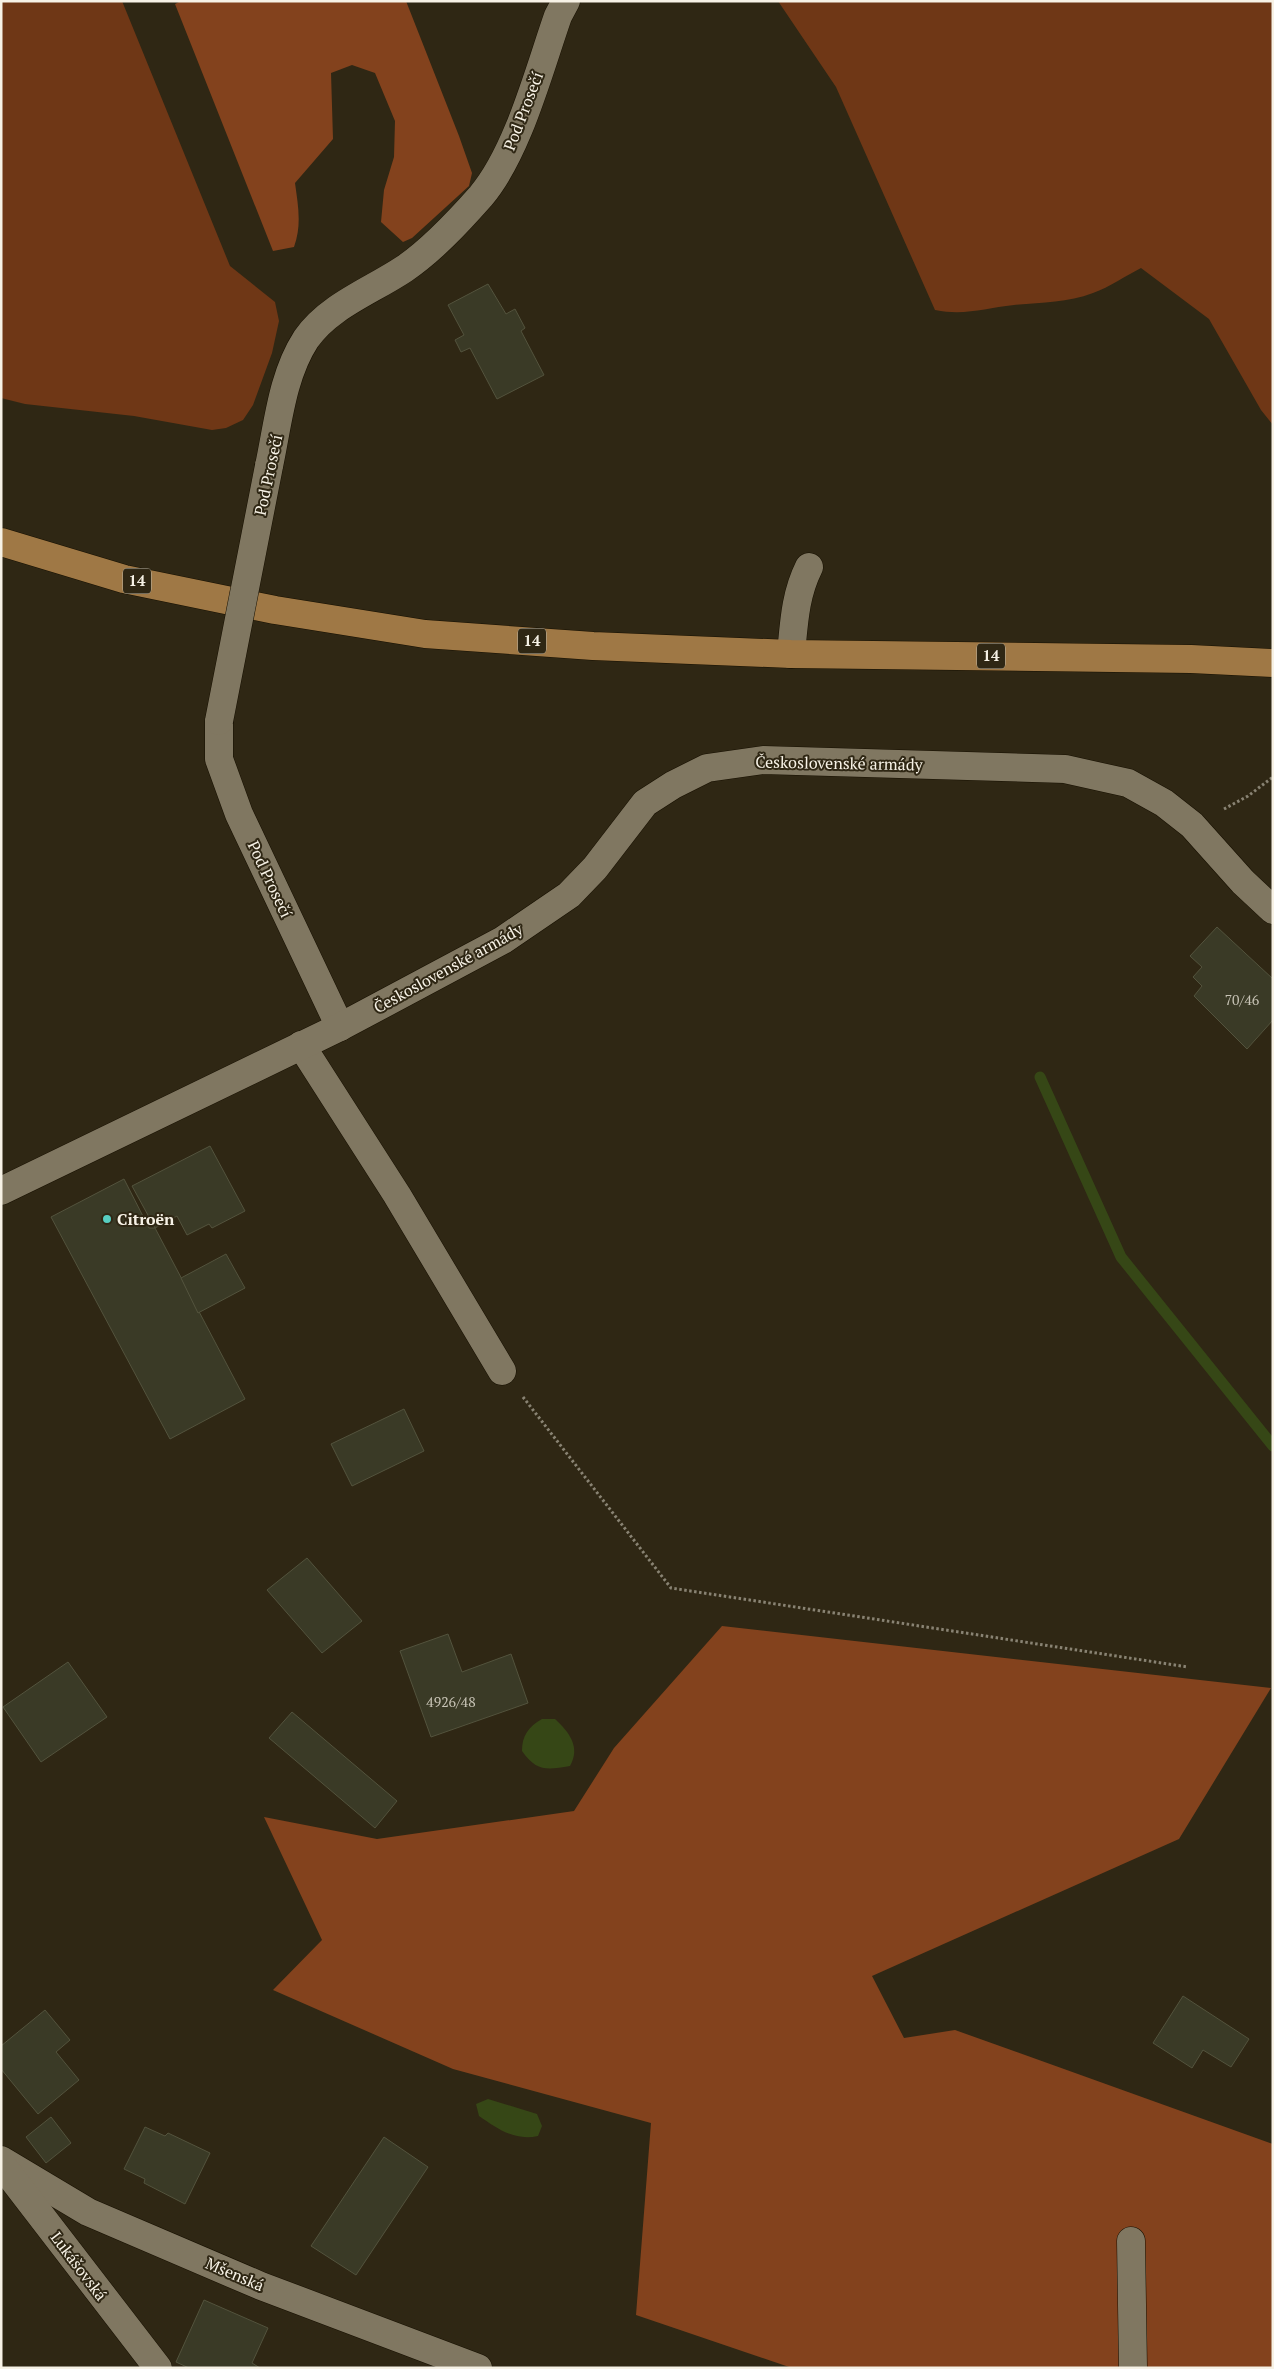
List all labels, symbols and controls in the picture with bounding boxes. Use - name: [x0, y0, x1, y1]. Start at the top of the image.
- street label: Pod Prosečí: [498, 68, 548, 153]
- street label: Pod Prosečí: [249, 432, 287, 518]
- road number: 14: [123, 568, 151, 594]
- road number: 14: [518, 628, 546, 654]
- road number: 14: [977, 644, 1005, 668]
- street label: Československé armády: [755, 751, 924, 775]
- street label: Pod Prosečí: [243, 837, 297, 921]
- street label: Československé armády: [369, 917, 527, 1018]
- house number: 70/46: [1225, 990, 1260, 1009]
- place label: Citroën: [117, 1208, 175, 1230]
- marker: Citroën: [101, 1213, 113, 1225]
- house number: 4926/48: [426, 1692, 476, 1711]
- street label: Lukášovská: [46, 2227, 112, 2305]
- street label: Mšenská: [202, 2252, 268, 2296]

